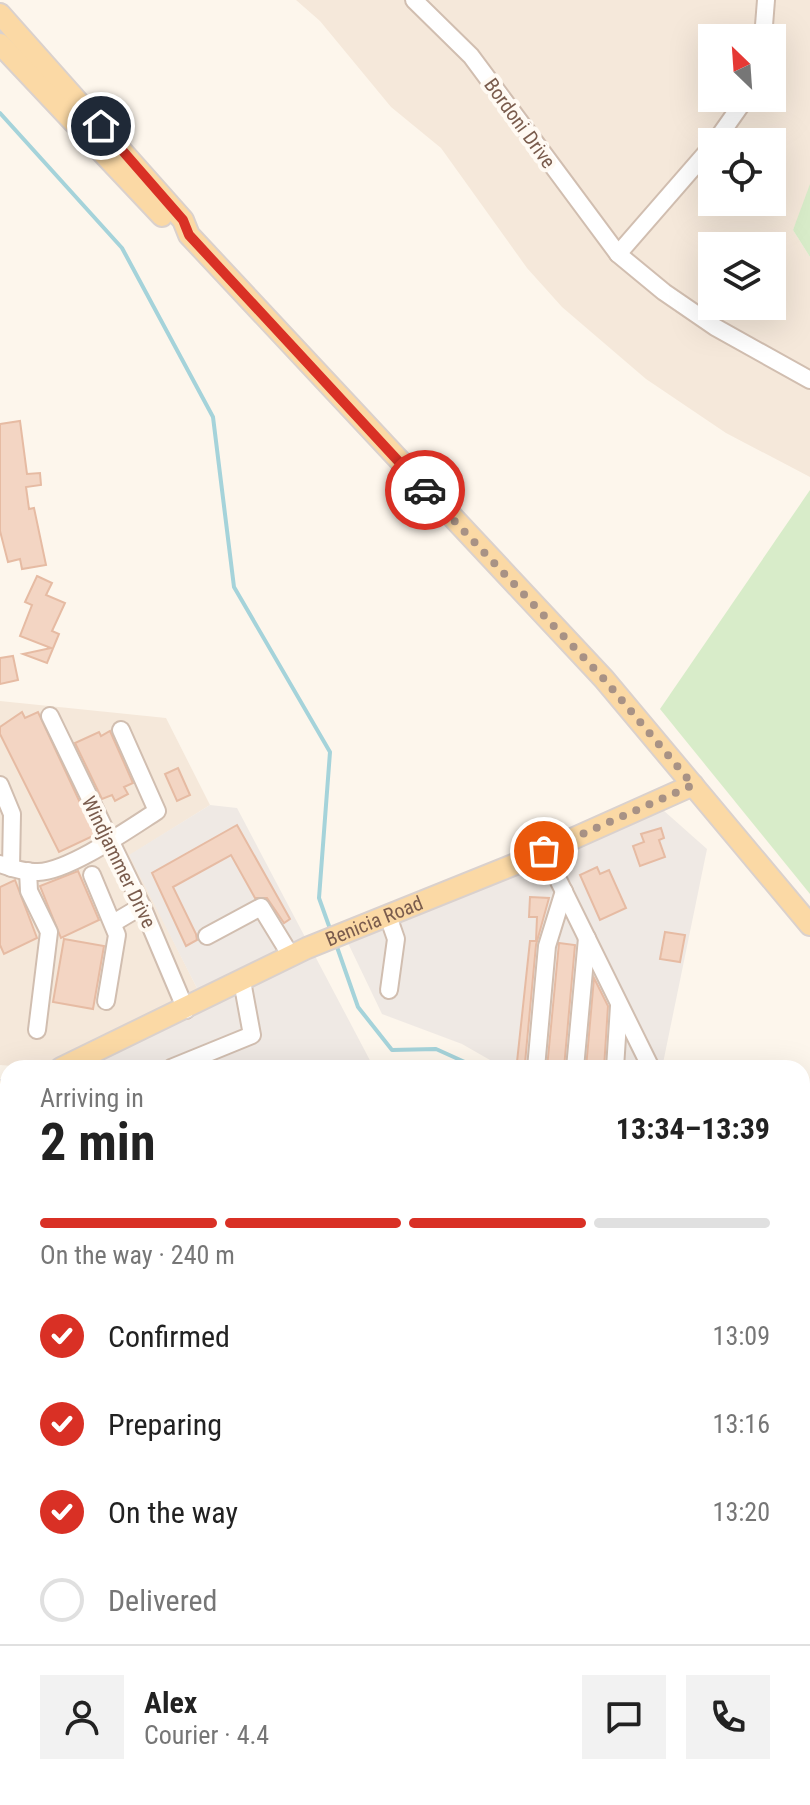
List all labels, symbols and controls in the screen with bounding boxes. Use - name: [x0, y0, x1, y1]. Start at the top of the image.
- north arrow: [698, 24, 786, 112]
- map controls: [698, 24, 786, 320]
- street label: Bordoni Drive: [479, 73, 561, 173]
- pin: [67, 92, 135, 160]
- icon: home: [79, 104, 123, 148]
- button: locate: [698, 128, 786, 216]
- button: layers: [698, 232, 786, 320]
- courier: [385, 450, 465, 530]
- icon: car: [403, 468, 447, 512]
- street label: Windjammer Drive: [77, 792, 161, 932]
- pin: [510, 817, 578, 885]
- icon: bag: [522, 829, 566, 873]
- street label: Benicia Road: [322, 891, 426, 951]
- text: Arriving in: [40, 1083, 144, 1113]
- text: 13:34–13:39: [616, 1111, 770, 1146]
- text: 2 min: [40, 1112, 156, 1173]
- text: On the way · 240 m: [40, 1240, 235, 1270]
- icon: check: [40, 1314, 84, 1358]
- text: Confirmed: [108, 1319, 230, 1354]
- text: 13:09: [713, 1321, 770, 1351]
- icon: check: [40, 1402, 84, 1446]
- text: Preparing: [108, 1407, 222, 1442]
- text: 13:16: [713, 1409, 770, 1439]
- icon: check: [40, 1490, 84, 1534]
- text: On the way: [108, 1495, 238, 1530]
- text: 13:20: [713, 1497, 770, 1527]
- text: Delivered: [108, 1583, 217, 1618]
- button: person: [40, 1675, 124, 1759]
- button: chat: [582, 1675, 666, 1759]
- button: phone: [686, 1675, 770, 1759]
- text: Alex: [144, 1685, 197, 1720]
- text: Courier · 4.4: [144, 1720, 269, 1750]

